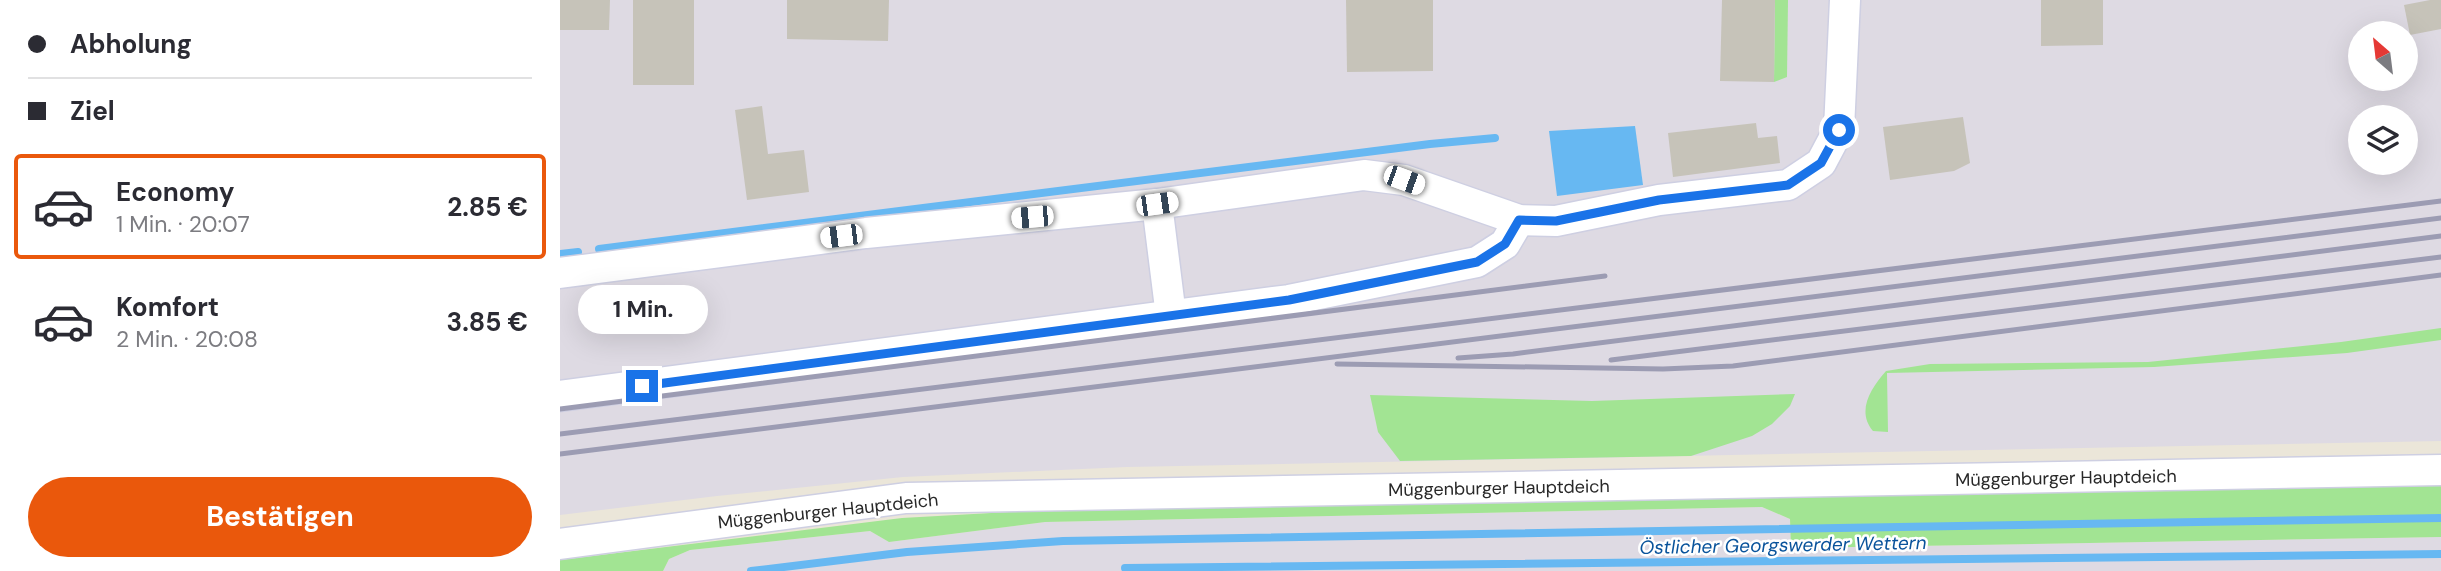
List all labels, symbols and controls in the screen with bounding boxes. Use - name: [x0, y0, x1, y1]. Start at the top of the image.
- north arrow: [2348, 21, 2418, 91]
- map controls: [2348, 21, 2418, 175]
- text: Abholung: [70, 27, 192, 61]
- text: Ziel: [70, 94, 115, 128]
- button: layers: [2348, 105, 2418, 175]
- route start: [1823, 114, 1855, 146]
- car: [1381, 163, 1428, 197]
- icon: car: [32, 175, 95, 238]
- text: Economy: [116, 175, 234, 209]
- text: 2.85 €: [447, 190, 528, 224]
- car: [1135, 191, 1180, 217]
- car: [1011, 205, 1054, 229]
- text: 1 Min. · 20:07: [116, 209, 250, 239]
- car: [819, 223, 864, 249]
- callout: 1 Min.: [577, 284, 707, 334]
- icon: car: [32, 290, 95, 353]
- text: Komfort: [116, 290, 219, 324]
- text: 1 Min.: [613, 294, 673, 324]
- text: 3.85 €: [446, 305, 528, 339]
- text: 2 Min. · 20:08: [116, 324, 258, 354]
- route end: [626, 370, 658, 402]
- street label: Müggenburger Hauptdeich: [1955, 464, 2177, 492]
- street label: Müggenburger Hauptdeich: [1388, 474, 1610, 502]
- button: Bestätigen: [28, 477, 532, 557]
- street label: Müggenburger Hauptdeich: [717, 487, 939, 535]
- water label: Östlicher Georgswerder Wettern: [1639, 530, 1927, 560]

